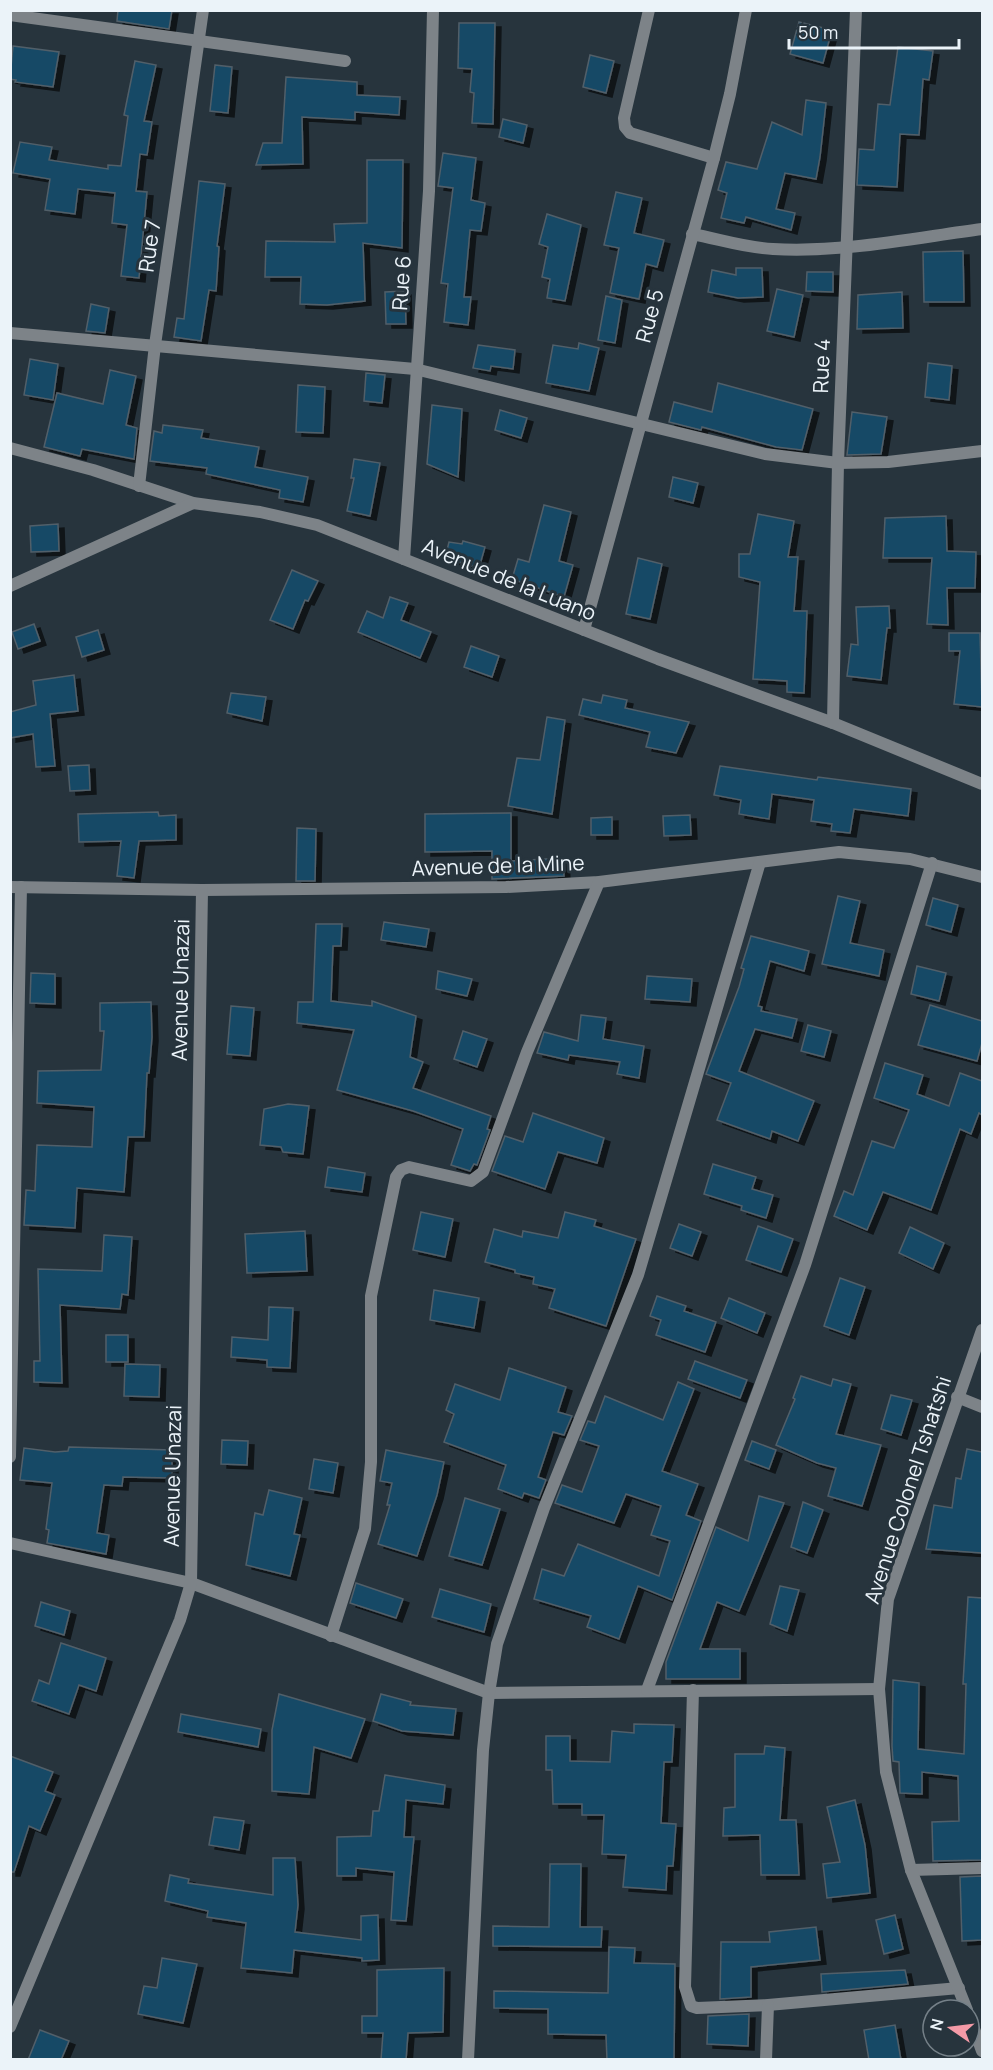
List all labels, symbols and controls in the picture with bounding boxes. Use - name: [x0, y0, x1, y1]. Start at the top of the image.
- scale bar: [789, 12, 958, 50]
- text: 50 m: [798, 20, 838, 44]
- street label: Rue 7: [131, 218, 167, 274]
- street label: Rue 6: [385, 254, 417, 311]
- street label: Rue 5: [628, 286, 670, 346]
- street label: Rue 4: [806, 338, 836, 394]
- street label: Avenue de la Luano: [418, 531, 601, 627]
- street label: Avenue de la Mine: [411, 848, 585, 882]
- street label: Avenue Unazai: [165, 919, 195, 1061]
- street label: Avenue Colonel Tshatshi: [857, 1372, 957, 1607]
- street label: Avenue Unazai: [157, 1405, 187, 1547]
- north arrow: [921, 1998, 981, 2058]
- text: N: [924, 2016, 949, 2033]

